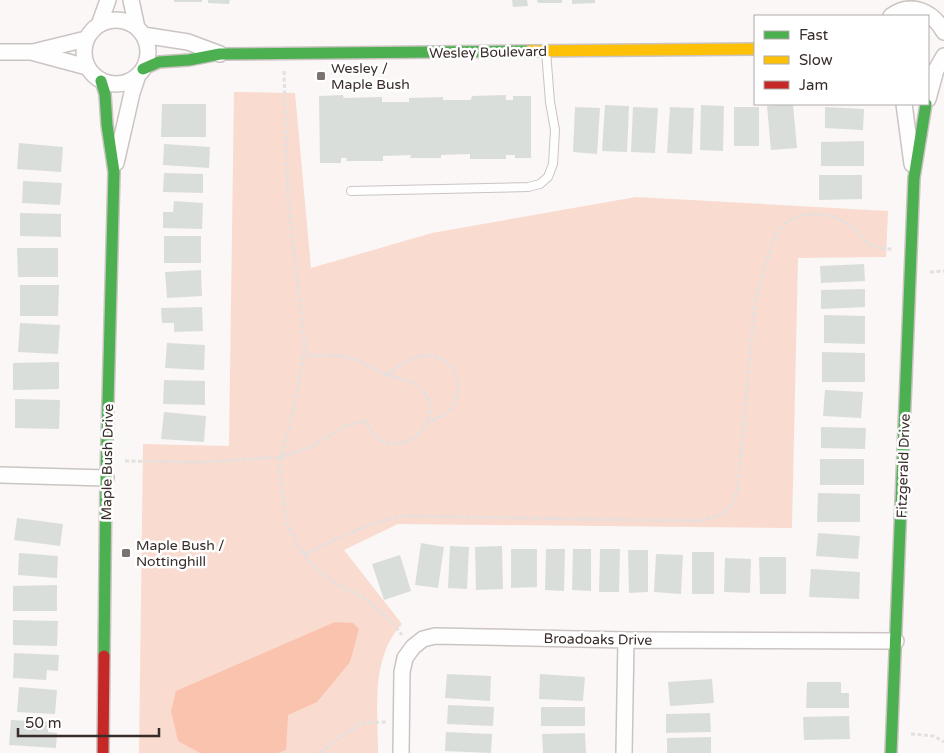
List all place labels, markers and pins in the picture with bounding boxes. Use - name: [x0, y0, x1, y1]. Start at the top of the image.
- place label: Wesley / Maple Bush: [331, 60, 410, 93]
- marker: Wesley / Maple Bush: [315, 70, 327, 82]
- place label: Maple Bush / Nottinghill: [136, 537, 225, 570]
- marker: Maple Bush / Nottinghill: [120, 547, 132, 559]

